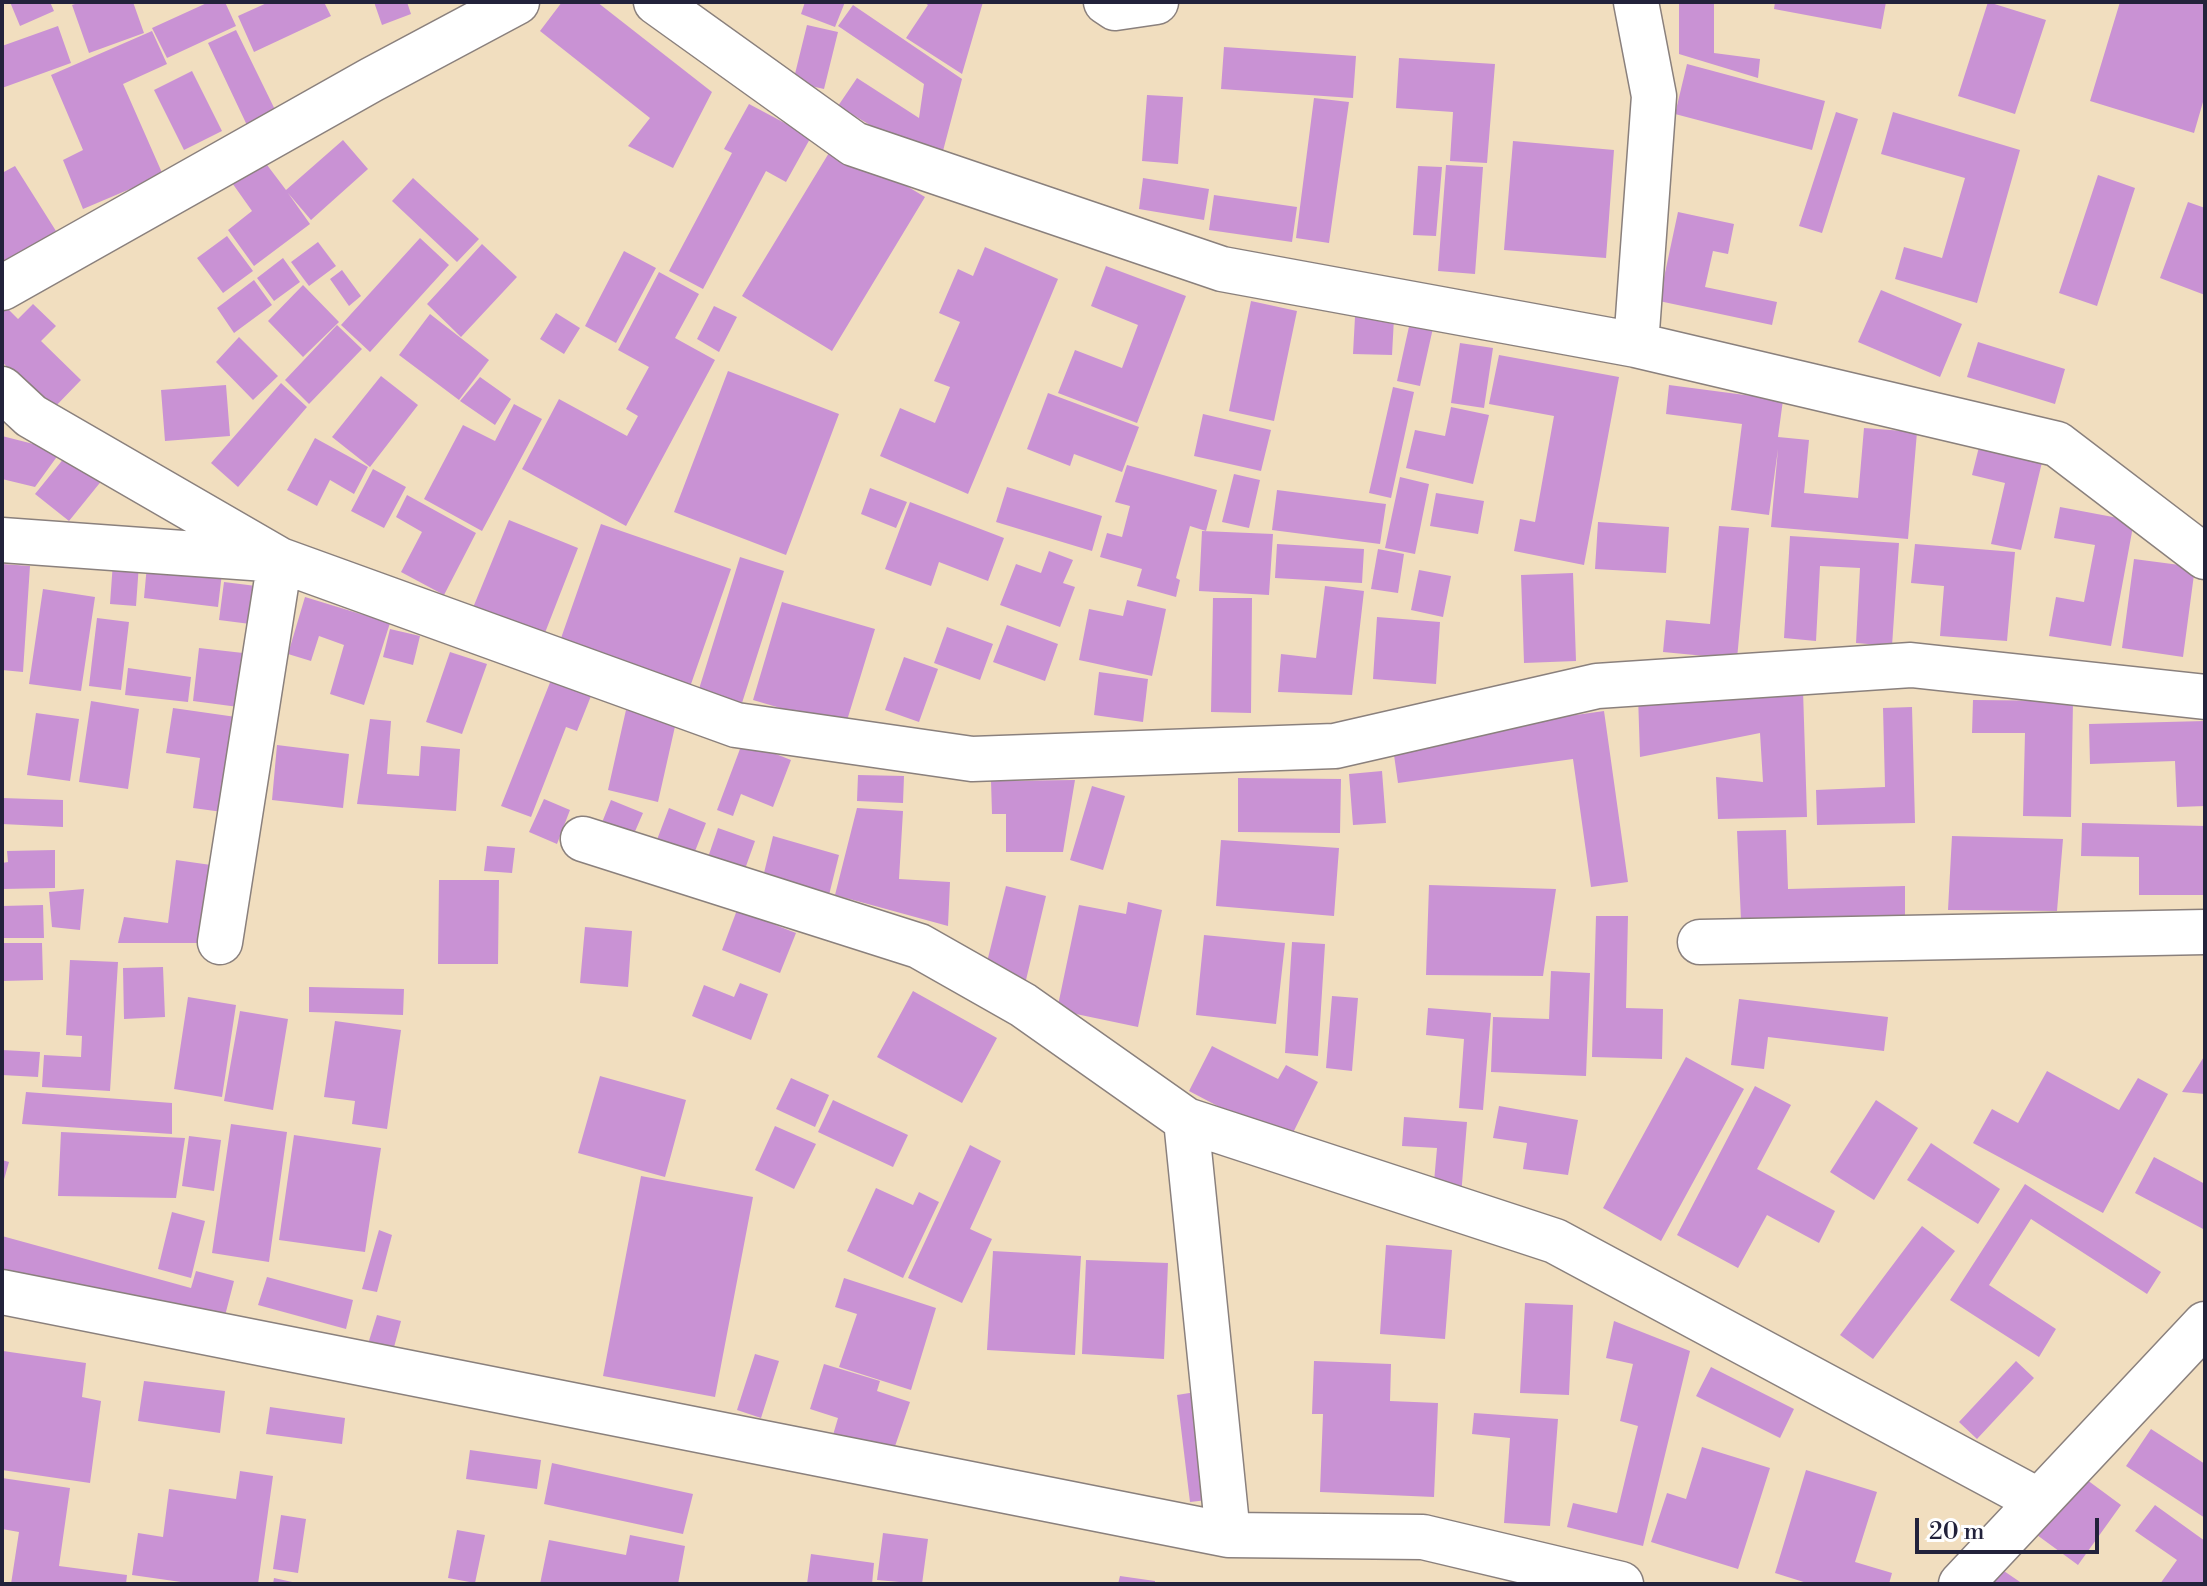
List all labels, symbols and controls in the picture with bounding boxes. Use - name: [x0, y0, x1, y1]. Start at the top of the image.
- scale bar: [1919, 1502, 2103, 1552]
- text: 20 m: [1929, 1517, 1985, 1547]

